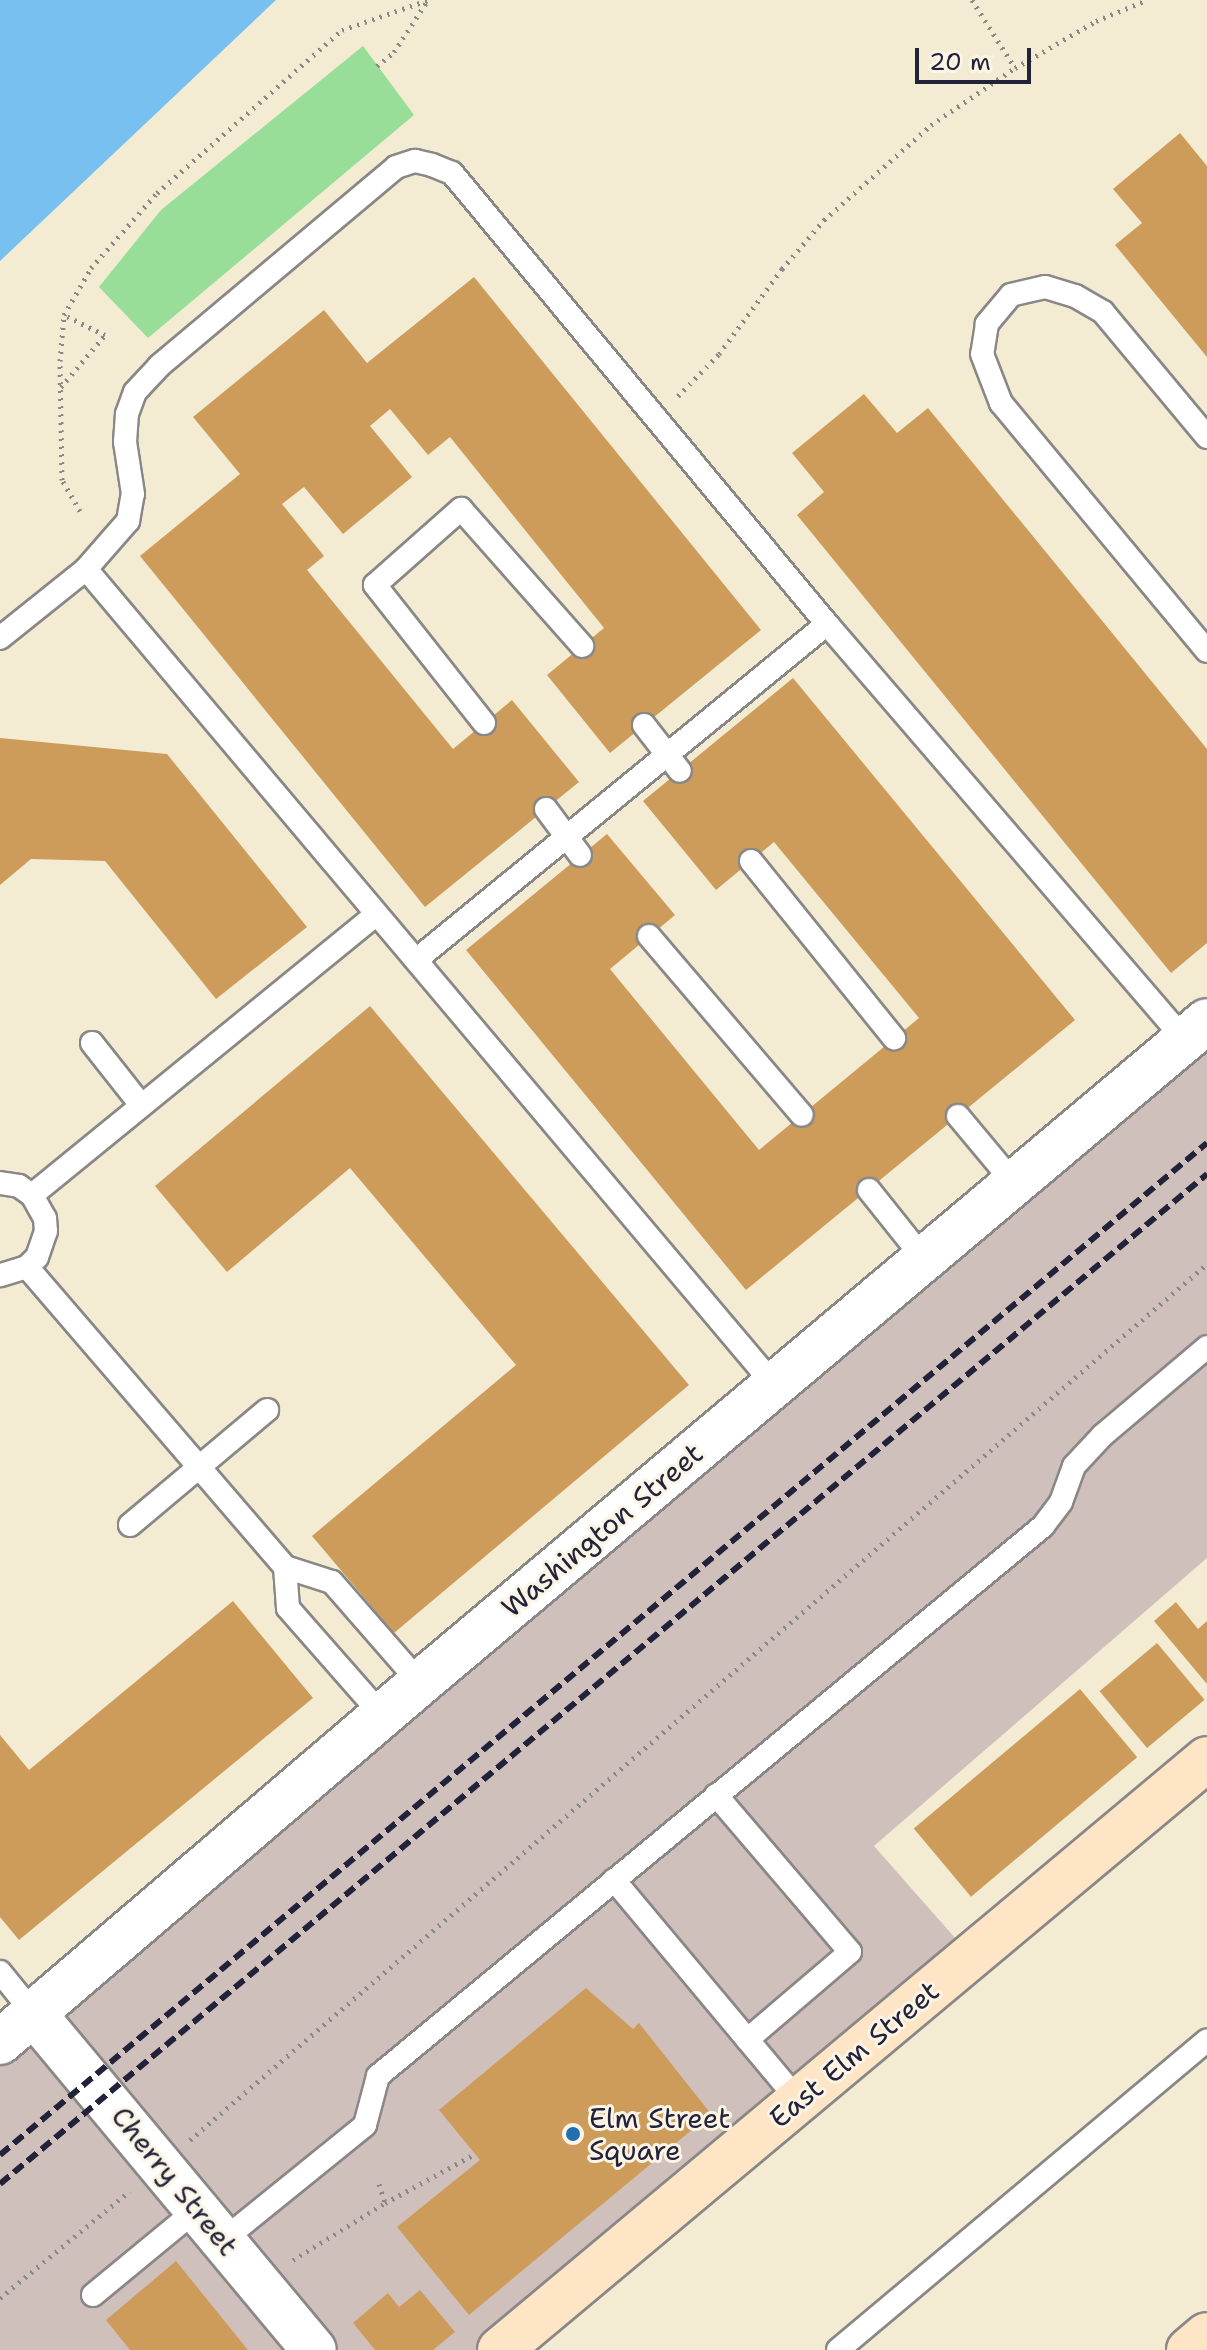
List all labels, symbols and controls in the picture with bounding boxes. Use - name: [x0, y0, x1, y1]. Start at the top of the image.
- scale bar: [919, 32, 1035, 82]
- text: 20 m: [929, 46, 991, 78]
- street label: Washington Street: [495, 1436, 709, 1624]
- street label: East Elm Street: [762, 1973, 946, 2135]
- street label: Cherry Street: [105, 2100, 245, 2262]
- place label: Elm Street Square: [589, 2101, 731, 2167]
- marker: Elm Street Square: [564, 2125, 582, 2143]

